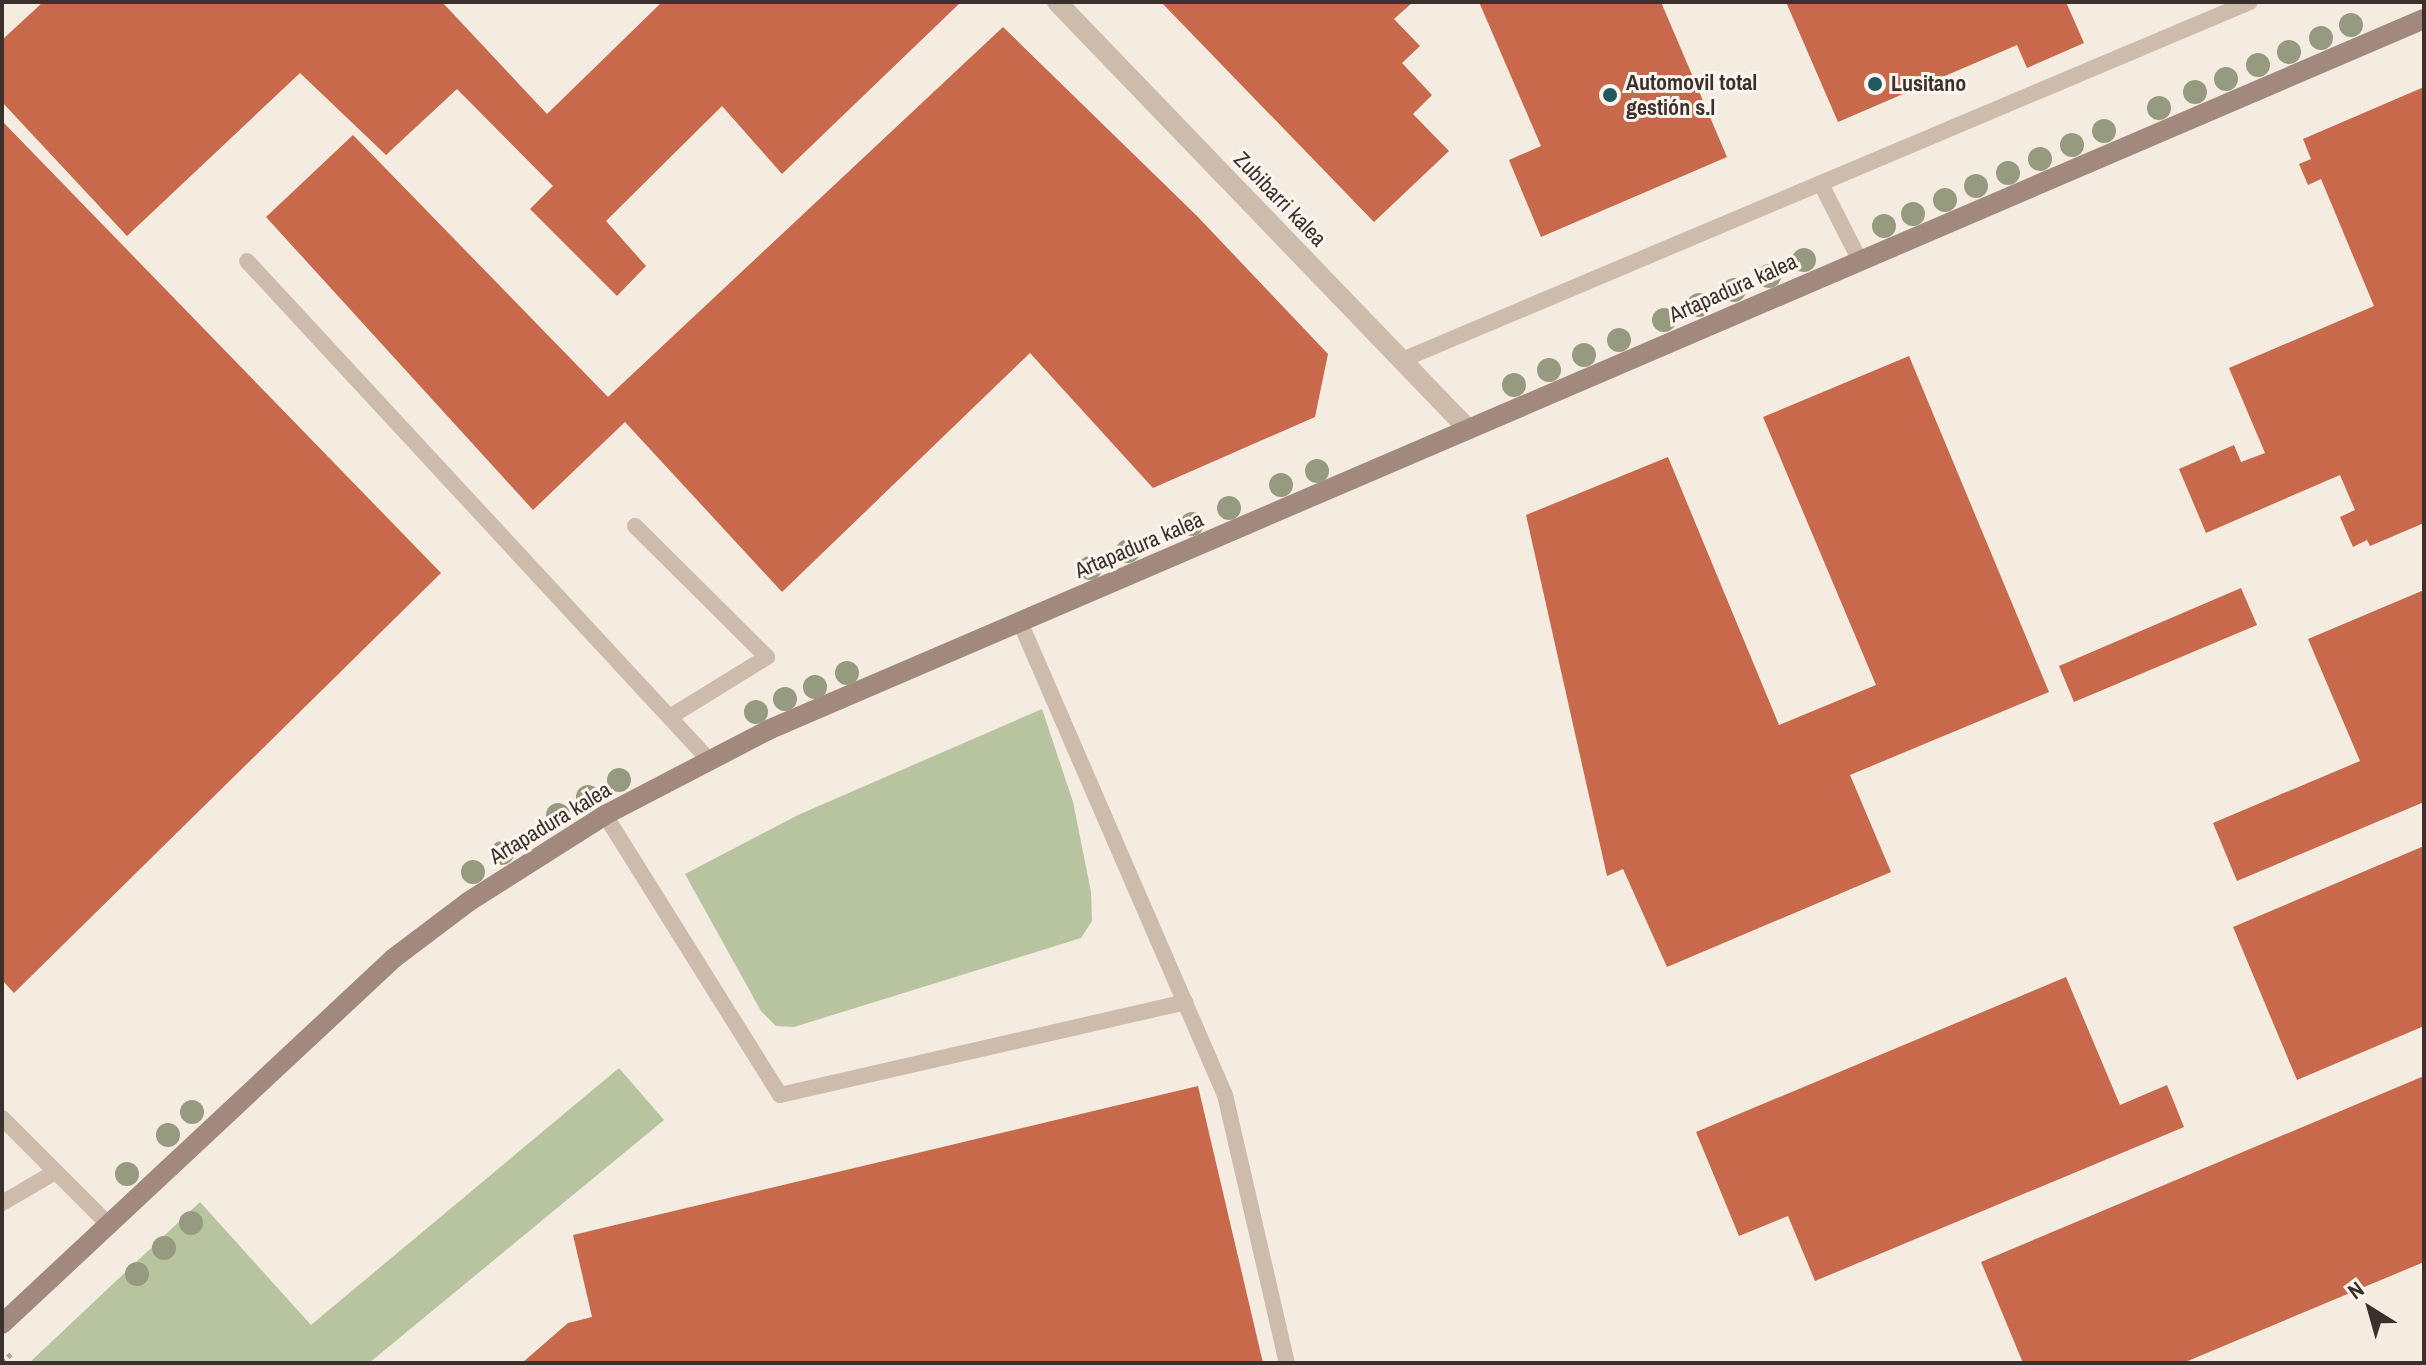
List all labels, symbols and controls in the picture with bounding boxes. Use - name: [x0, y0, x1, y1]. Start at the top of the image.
- place label: Automovil total gestión s.l: [1626, 69, 1757, 120]
- place label: Lusitano: [1891, 71, 1966, 97]
- marker: Lusitano: [1866, 75, 1884, 93]
- marker: Automovil total gestión s.l: [1601, 86, 1619, 104]
- street label: Zubibarri kalea: [1228, 146, 1332, 252]
- street label: Artapadura kalea: [1665, 248, 1801, 328]
- street label: Artapadura kalea: [1071, 506, 1207, 584]
- street label: Artapadura kalea: [484, 776, 616, 870]
- north arrow: [2330, 1269, 2410, 1349]
- text: N: [2341, 1274, 2370, 1306]

